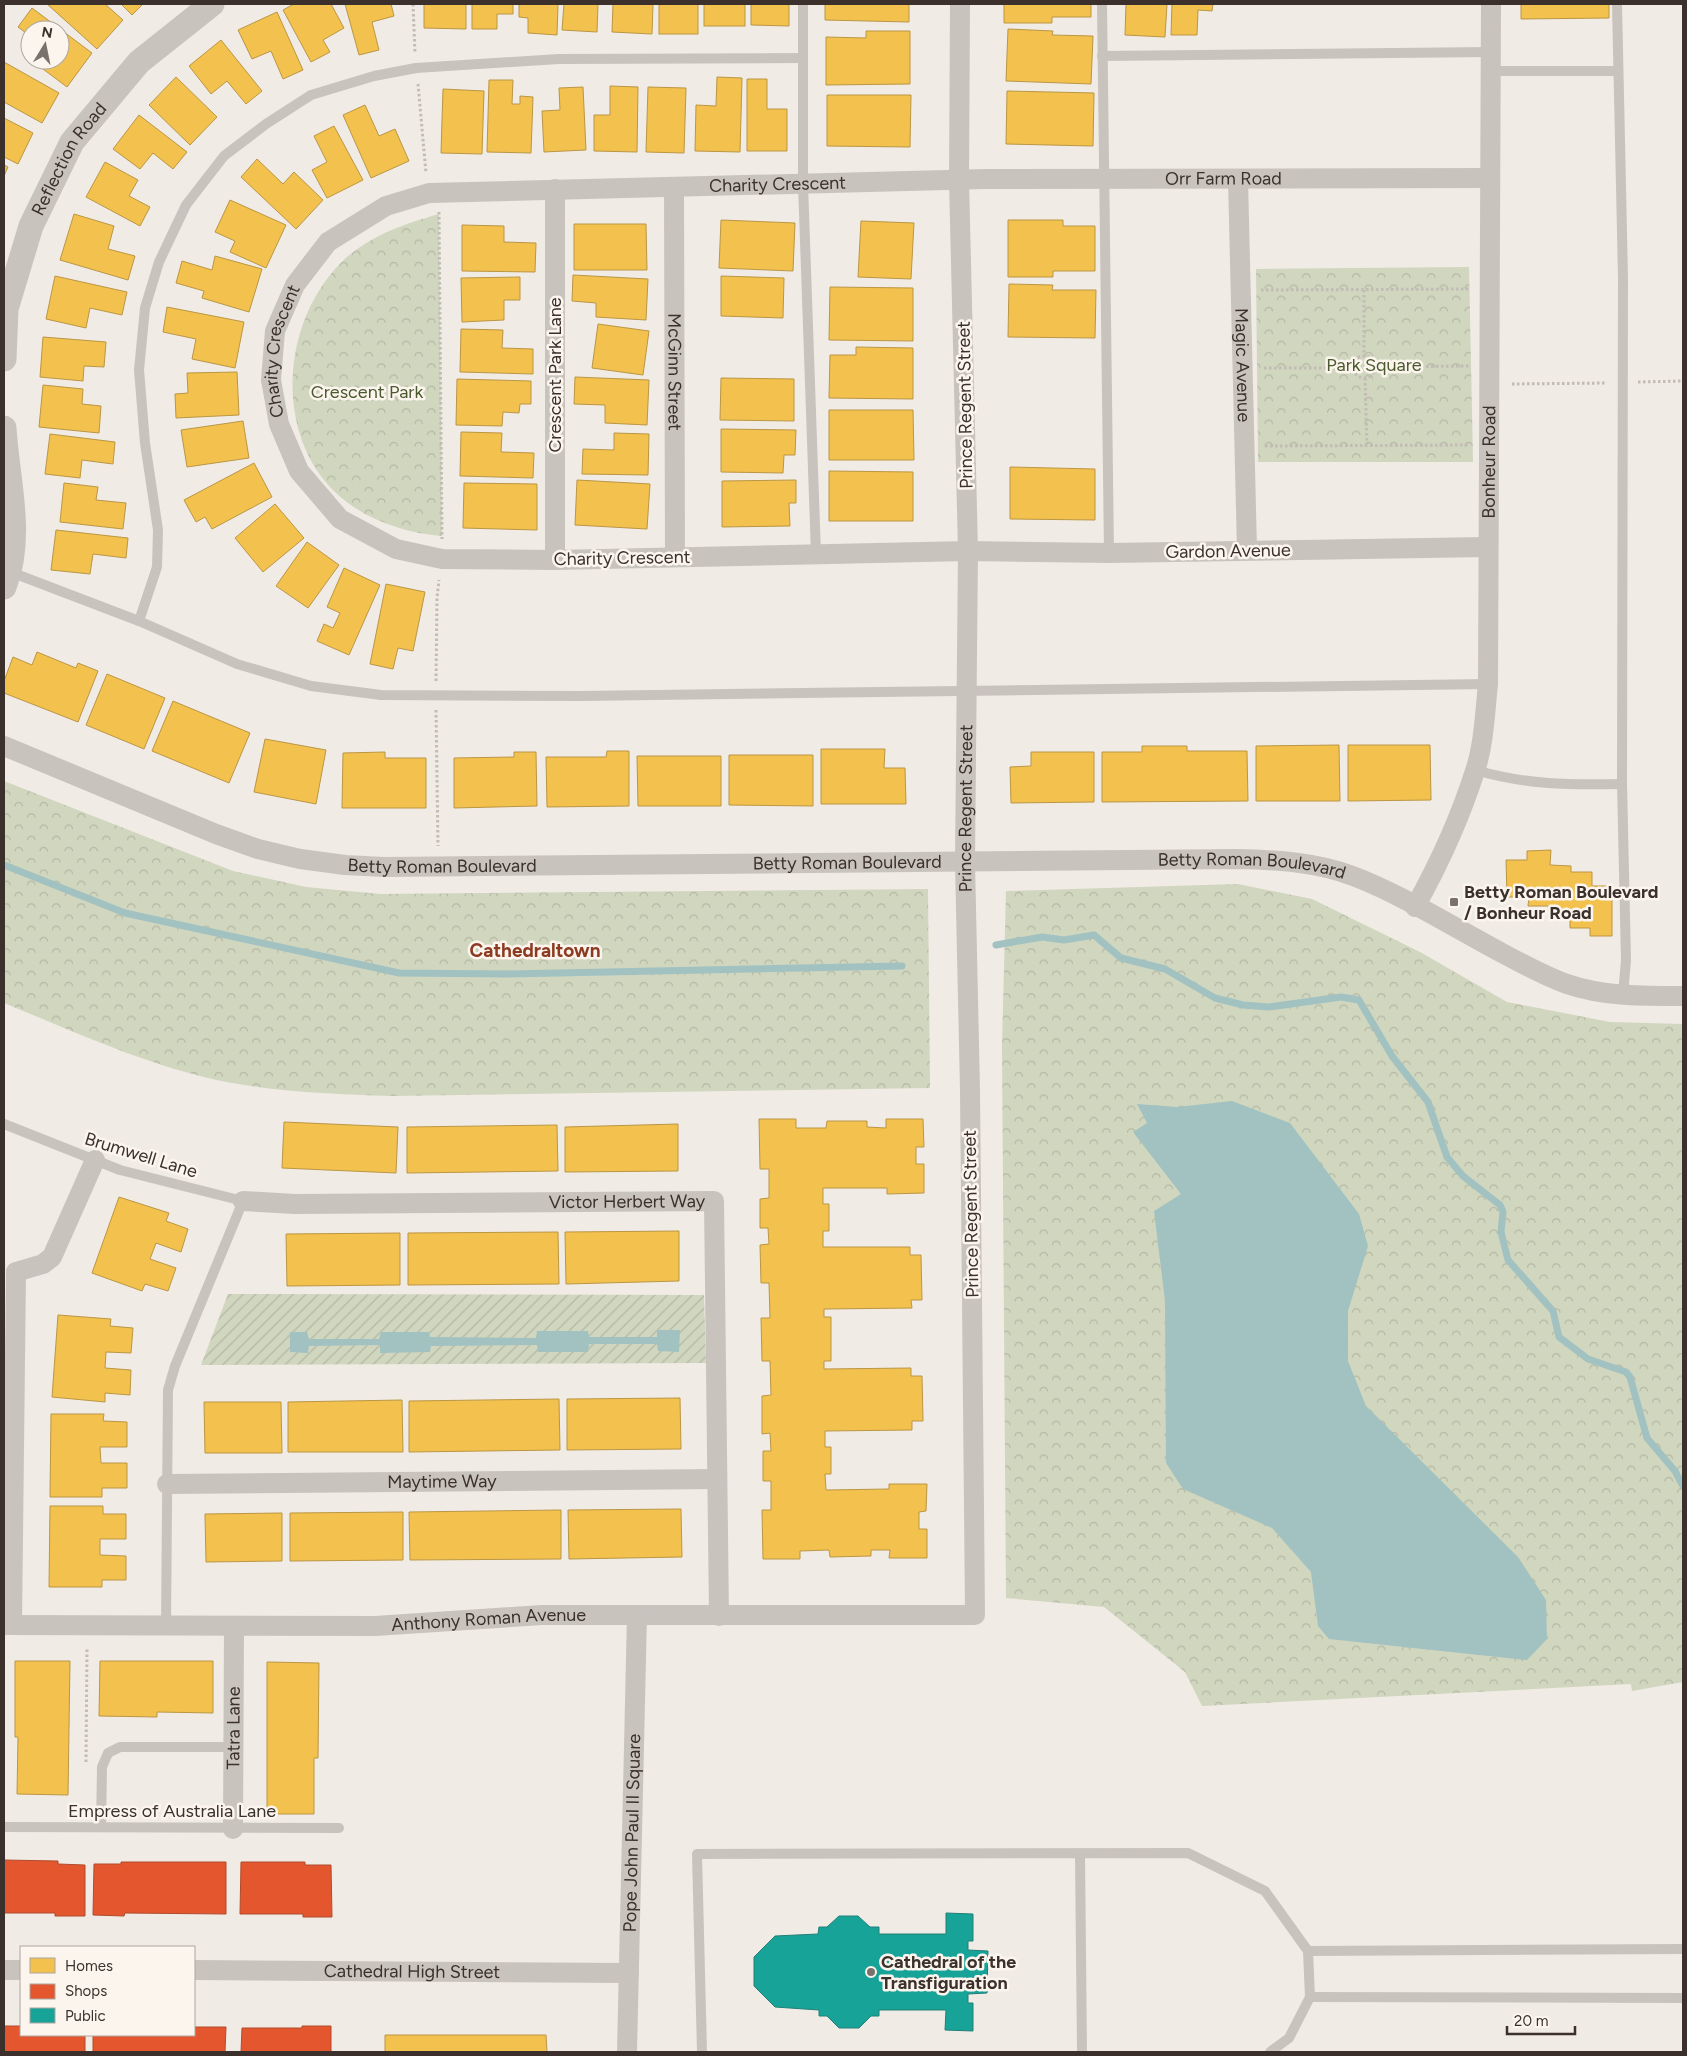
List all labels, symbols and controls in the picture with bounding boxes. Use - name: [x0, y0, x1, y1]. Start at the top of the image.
- north arrow: [20, 20, 70, 70]
- text: N: [40, 23, 54, 42]
- street label: Reflection Road: [27, 98, 111, 219]
- street label: Orr Farm Road: [1165, 167, 1282, 190]
- street label: Charity Crescent: [709, 172, 846, 197]
- street label: Charity Crescent: [260, 281, 305, 420]
- street label: Crescent Park Lane: [544, 297, 566, 453]
- street label: Magic Avenue: [1230, 308, 1255, 423]
- street label: McGinn Street: [663, 313, 686, 431]
- street label: Prince Regent Street: [953, 321, 977, 489]
- park label: Park Square: [1326, 354, 1422, 376]
- park label: Crescent Park: [311, 381, 423, 403]
- street label: Bonheur Road: [1478, 405, 1500, 519]
- street label: Gardon Avenue: [1165, 539, 1291, 563]
- street label: Charity Crescent: [553, 546, 691, 570]
- street label: Prince Regent Street: [954, 724, 977, 893]
- street label: Betty Roman Boulevard: [1158, 848, 1349, 884]
- street label: Betty Roman Boulevard: [753, 851, 942, 875]
- street label: Betty Roman Boulevard: [347, 854, 537, 878]
- place label: Betty Roman Boulevard / Bonheur Road: [1464, 881, 1659, 924]
- marker: Betty Roman Boulevard / Bonheur Road: [1448, 896, 1460, 908]
- district label: Cathedraltown: [470, 939, 600, 962]
- street label: Brumwell Lane: [82, 1127, 200, 1183]
- street label: Prince Regent Street: [959, 1130, 983, 1298]
- street label: Victor Herbert Way: [549, 1190, 706, 1213]
- street label: Maytime Way: [387, 1470, 497, 1493]
- street label: Anthony Roman Avenue: [391, 1604, 586, 1636]
- street label: Tatra Lane: [222, 1686, 245, 1770]
- street label: Pope John Paul II Square: [619, 1733, 645, 1933]
- street label: Empress of Australia Lane: [68, 1800, 276, 1822]
- legend: [20, 1946, 195, 2036]
- place label: Cathedral of the Transfiguration: [881, 1951, 1016, 1994]
- text: Homes: [65, 1957, 113, 1975]
- street label: Cathedral High Street: [324, 1960, 500, 1983]
- marker: Cathedral of the Transfiguration: [865, 1966, 877, 1978]
- text: Shops: [65, 1982, 107, 2000]
- scale bar: [1507, 2004, 1574, 2036]
- text: Public: [65, 2007, 106, 2025]
- text: 20 m: [1514, 2012, 1548, 2030]

